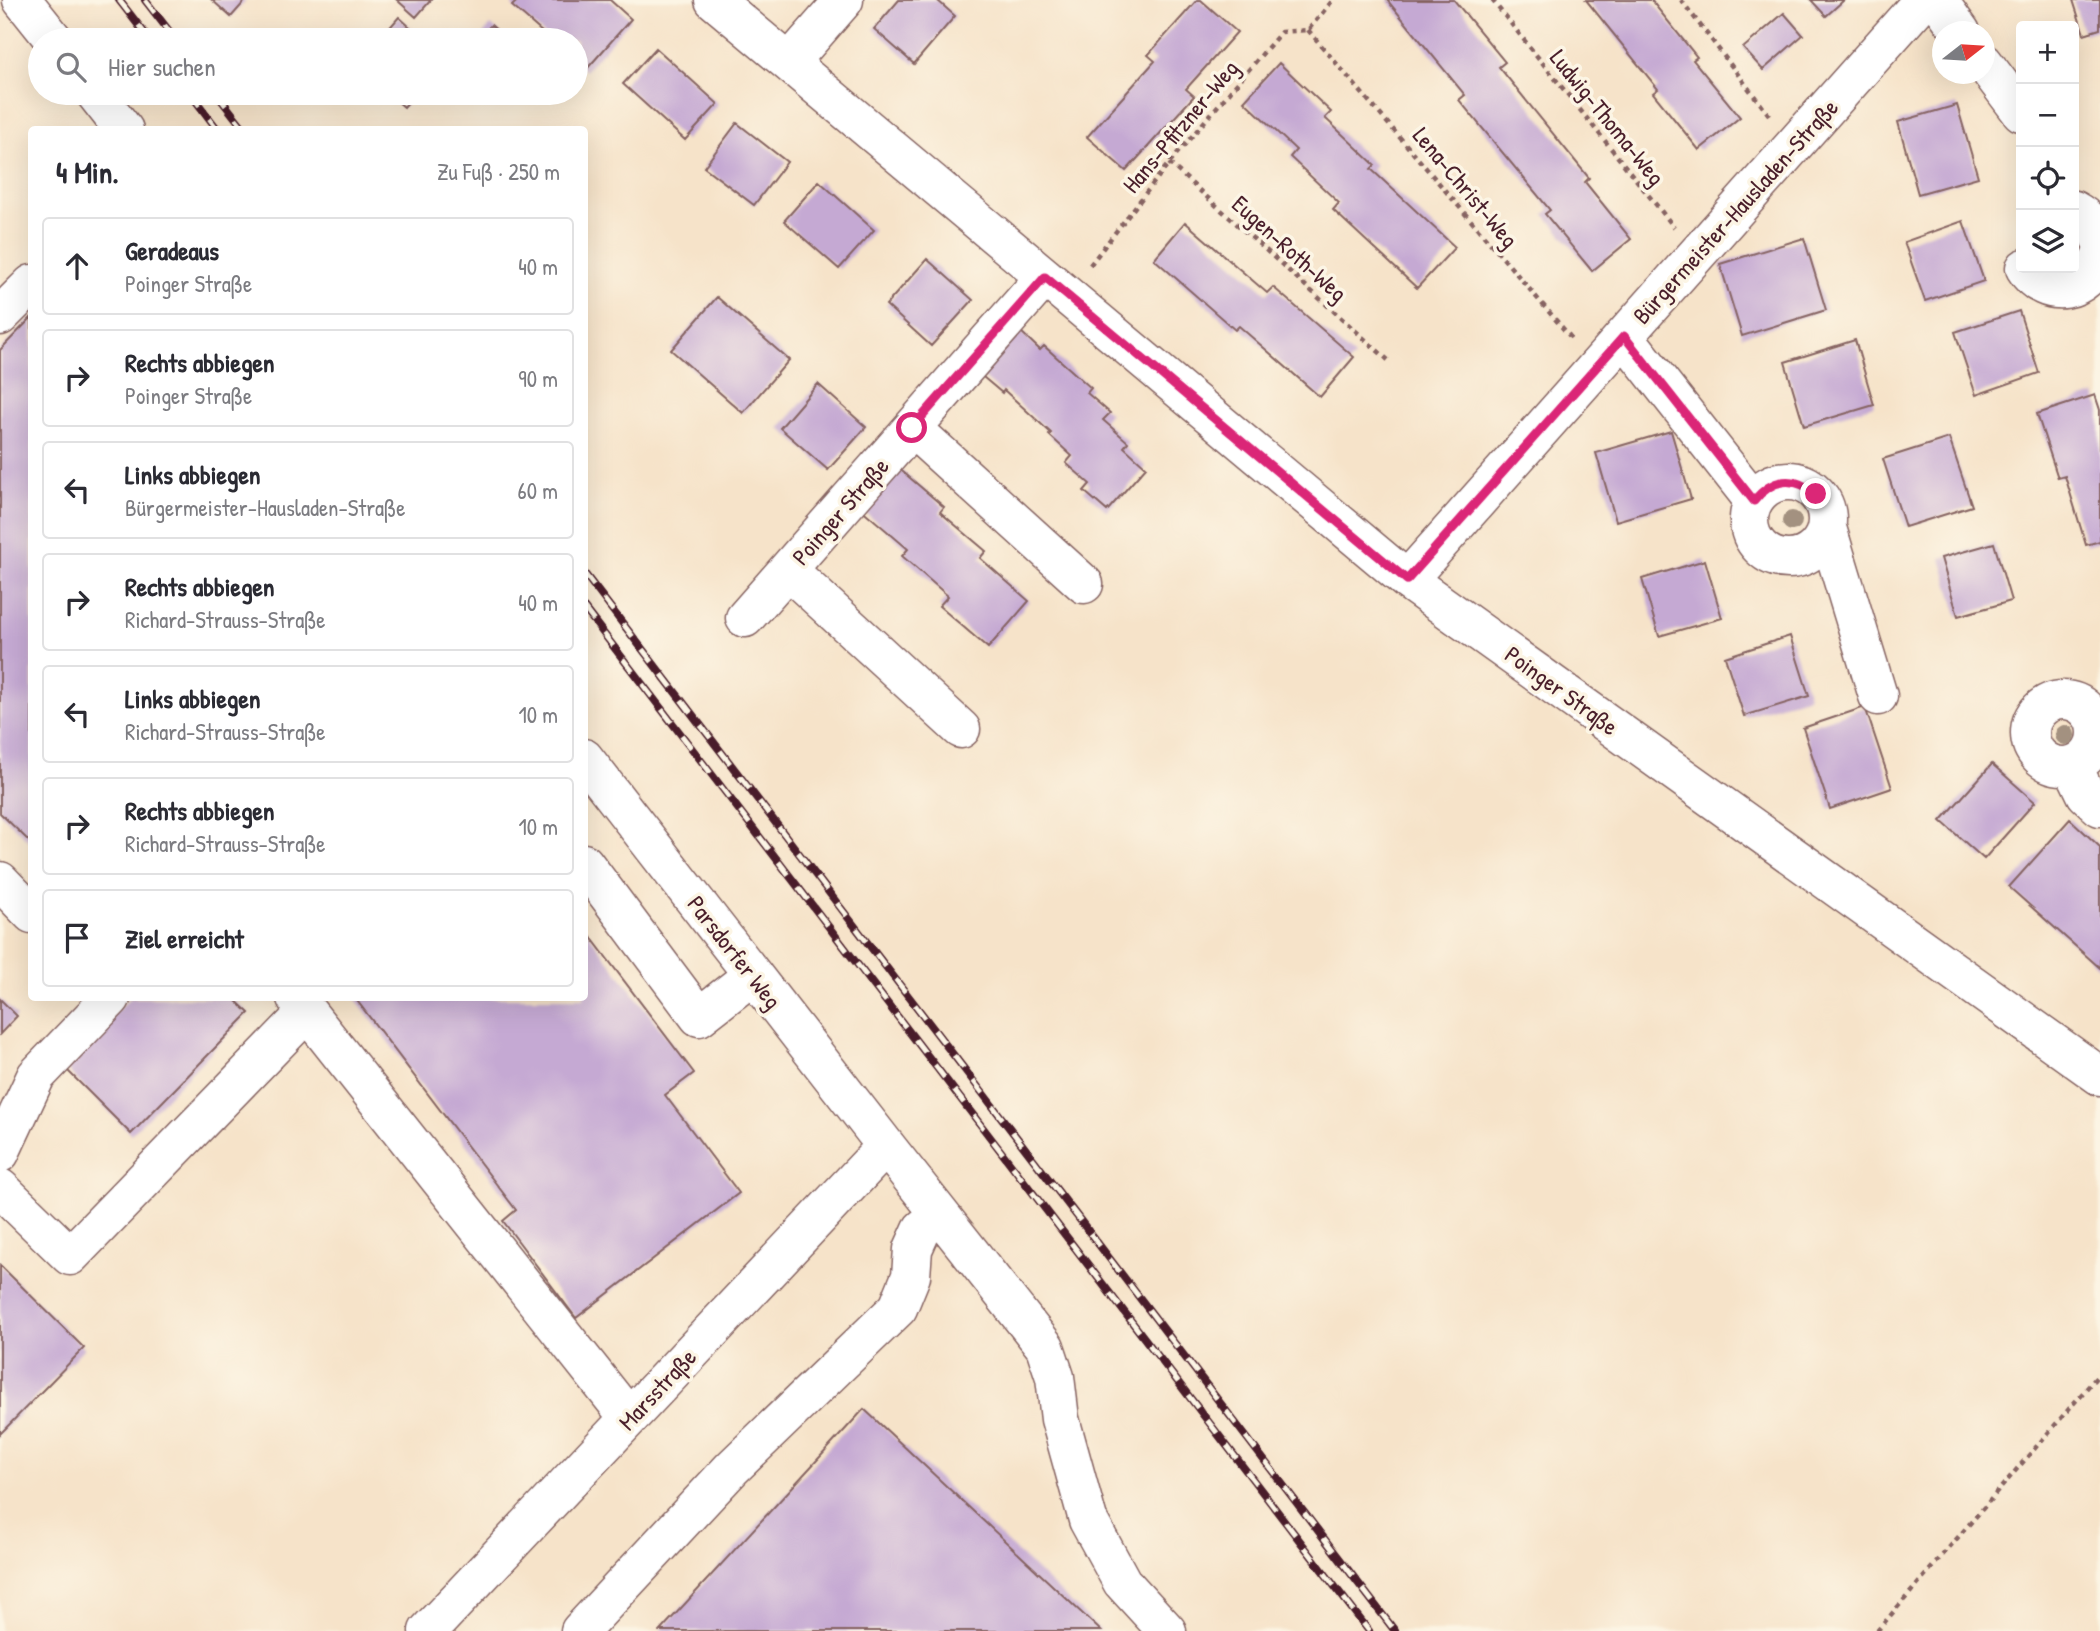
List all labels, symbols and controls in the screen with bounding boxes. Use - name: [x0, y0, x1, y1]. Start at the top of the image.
- north arrow: [1932, 21, 1995, 84]
- map controls: [2016, 21, 2079, 273]
- button: +: [2016, 21, 2079, 84]
- search box: [28, 28, 588, 105]
- street label: Ludwig-Thoma-Weg: [1543, 42, 1673, 192]
- icon: search: [52, 48, 90, 86]
- text: Hier suchen: [108, 49, 216, 84]
- street label: Hans-Pfitzner-Weg: [1115, 53, 1245, 199]
- button: −: [2016, 84, 2079, 147]
- street label: Bürgermeister-Hausladen-Straße: [1625, 91, 1845, 330]
- street label: Lena-Christ-Weg: [1406, 120, 1526, 254]
- button: locate: [2016, 147, 2079, 210]
- text: 4 Min.: [56, 152, 119, 192]
- text: Zu Fuß · 250 m: [437, 156, 560, 187]
- street label: Eugen-Roth-Weg: [1226, 188, 1354, 308]
- button: layers: [2016, 210, 2079, 273]
- text: Geradeaus: [125, 233, 219, 268]
- icon: ahead: [58, 247, 96, 285]
- text: 40 m: [518, 251, 558, 282]
- text: Poinger Straße: [125, 268, 252, 299]
- text: Rechts abbiegen: [125, 345, 275, 380]
- icon: right: [58, 359, 96, 397]
- text: 90 m: [518, 363, 558, 394]
- text: Poinger Straße: [125, 380, 252, 411]
- route start: [896, 412, 927, 443]
- street label: Poinger Straße: [784, 450, 896, 572]
- text: Links abbiegen: [125, 457, 261, 492]
- icon: left: [58, 471, 96, 509]
- text: 60 m: [518, 475, 558, 506]
- route end: [1800, 478, 1831, 509]
- text: Bürgermeister-Hausladen-Straße: [125, 492, 405, 523]
- text: Rechts abbiegen: [125, 569, 275, 604]
- icon: right: [58, 583, 96, 621]
- text: 40 m: [518, 587, 558, 618]
- text: Richard-Strauss-Straße: [125, 604, 326, 635]
- street label: Poinger Straße: [1499, 638, 1625, 742]
- text: Links abbiegen: [125, 681, 261, 716]
- icon: left: [58, 695, 96, 733]
- text: 10 m: [518, 699, 558, 730]
- text: Richard-Strauss-Straße: [125, 716, 326, 747]
- text: Rechts abbiegen: [125, 793, 275, 828]
- icon: right: [58, 807, 96, 845]
- text: 10 m: [518, 811, 558, 842]
- text: Richard-Strauss-Straße: [125, 828, 326, 859]
- street label: Parsdorfer Weg: [681, 889, 789, 1015]
- icon: arrive: [58, 919, 96, 957]
- text: Ziel erreicht: [125, 921, 244, 956]
- street label: Marsstraße: [611, 1341, 703, 1437]

